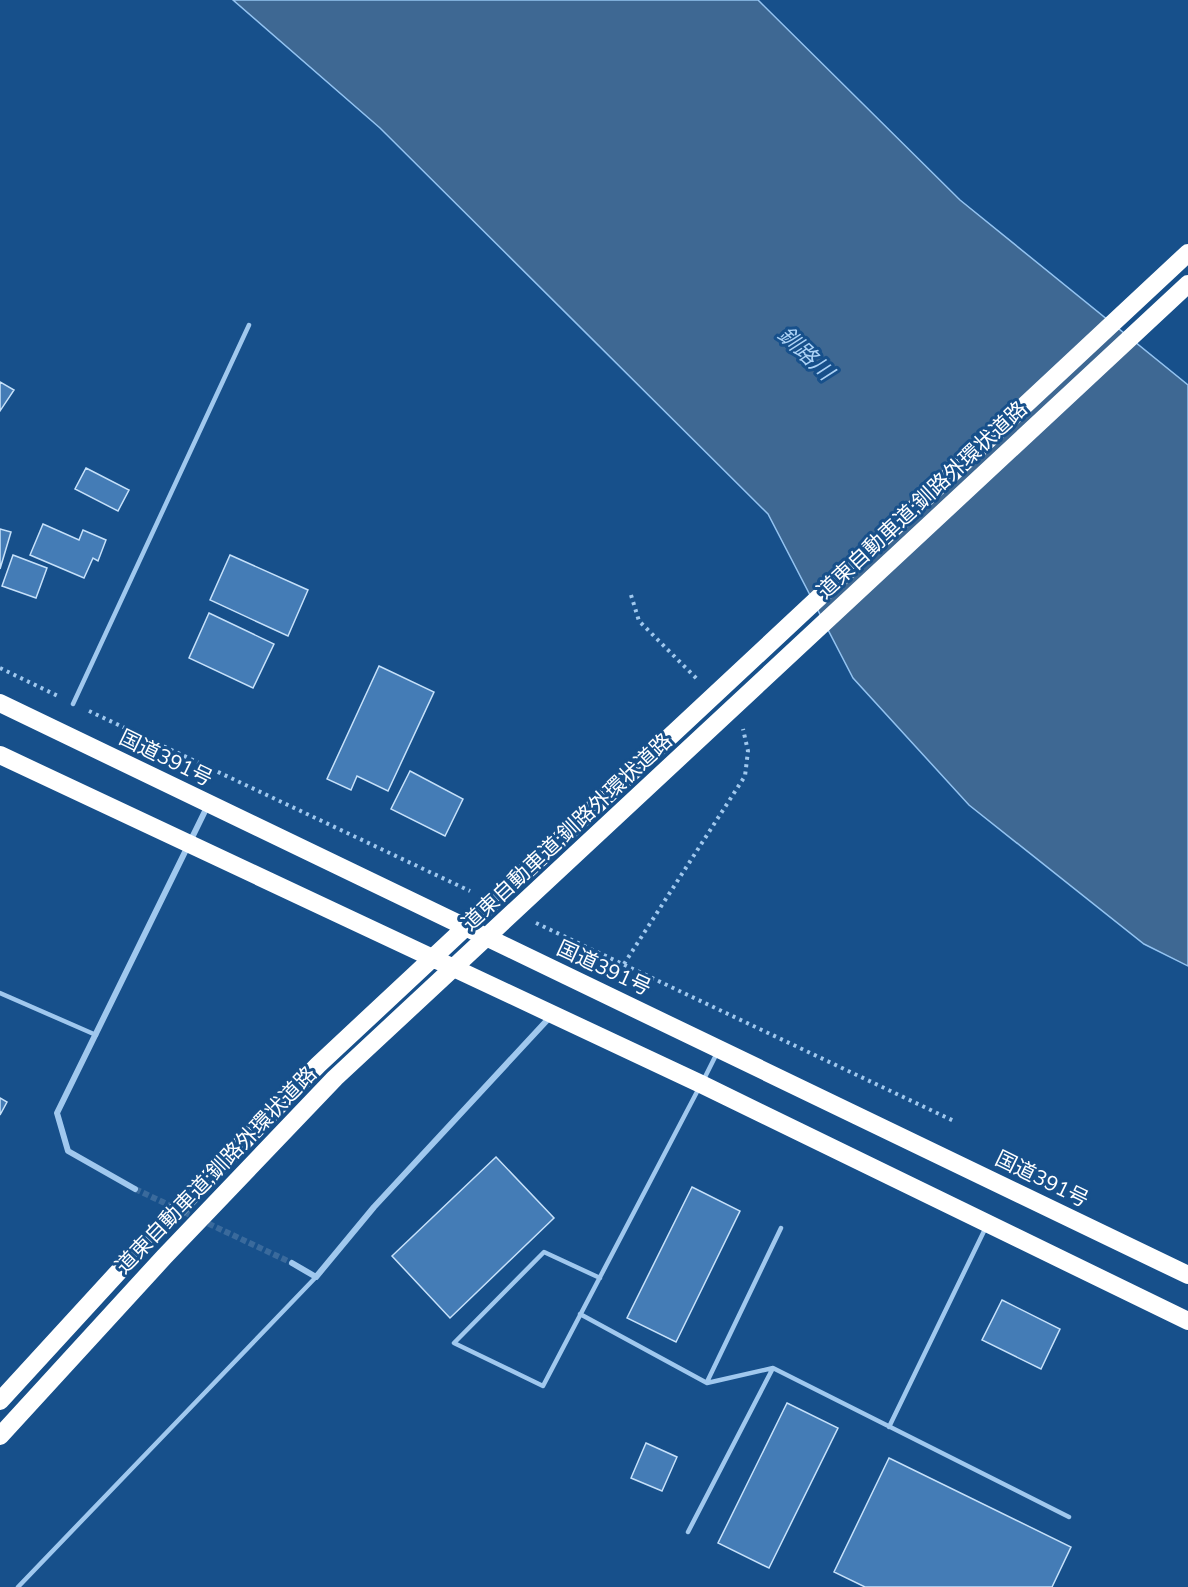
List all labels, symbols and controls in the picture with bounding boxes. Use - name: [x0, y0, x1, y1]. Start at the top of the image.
- water label: 釧路川: [771, 320, 841, 389]
- street label: 道東自動車道;釧路外環状道路: [811, 395, 1033, 605]
- street label: 国道391号: [115, 723, 217, 793]
- street label: 道東自動車道;釧路外環状道路: [456, 727, 678, 937]
- street label: 国道391号: [552, 934, 656, 1002]
- street label: 道東自動車道;釧路外環状道路: [109, 1060, 323, 1280]
- street label: 国道391号: [991, 1144, 1093, 1214]

